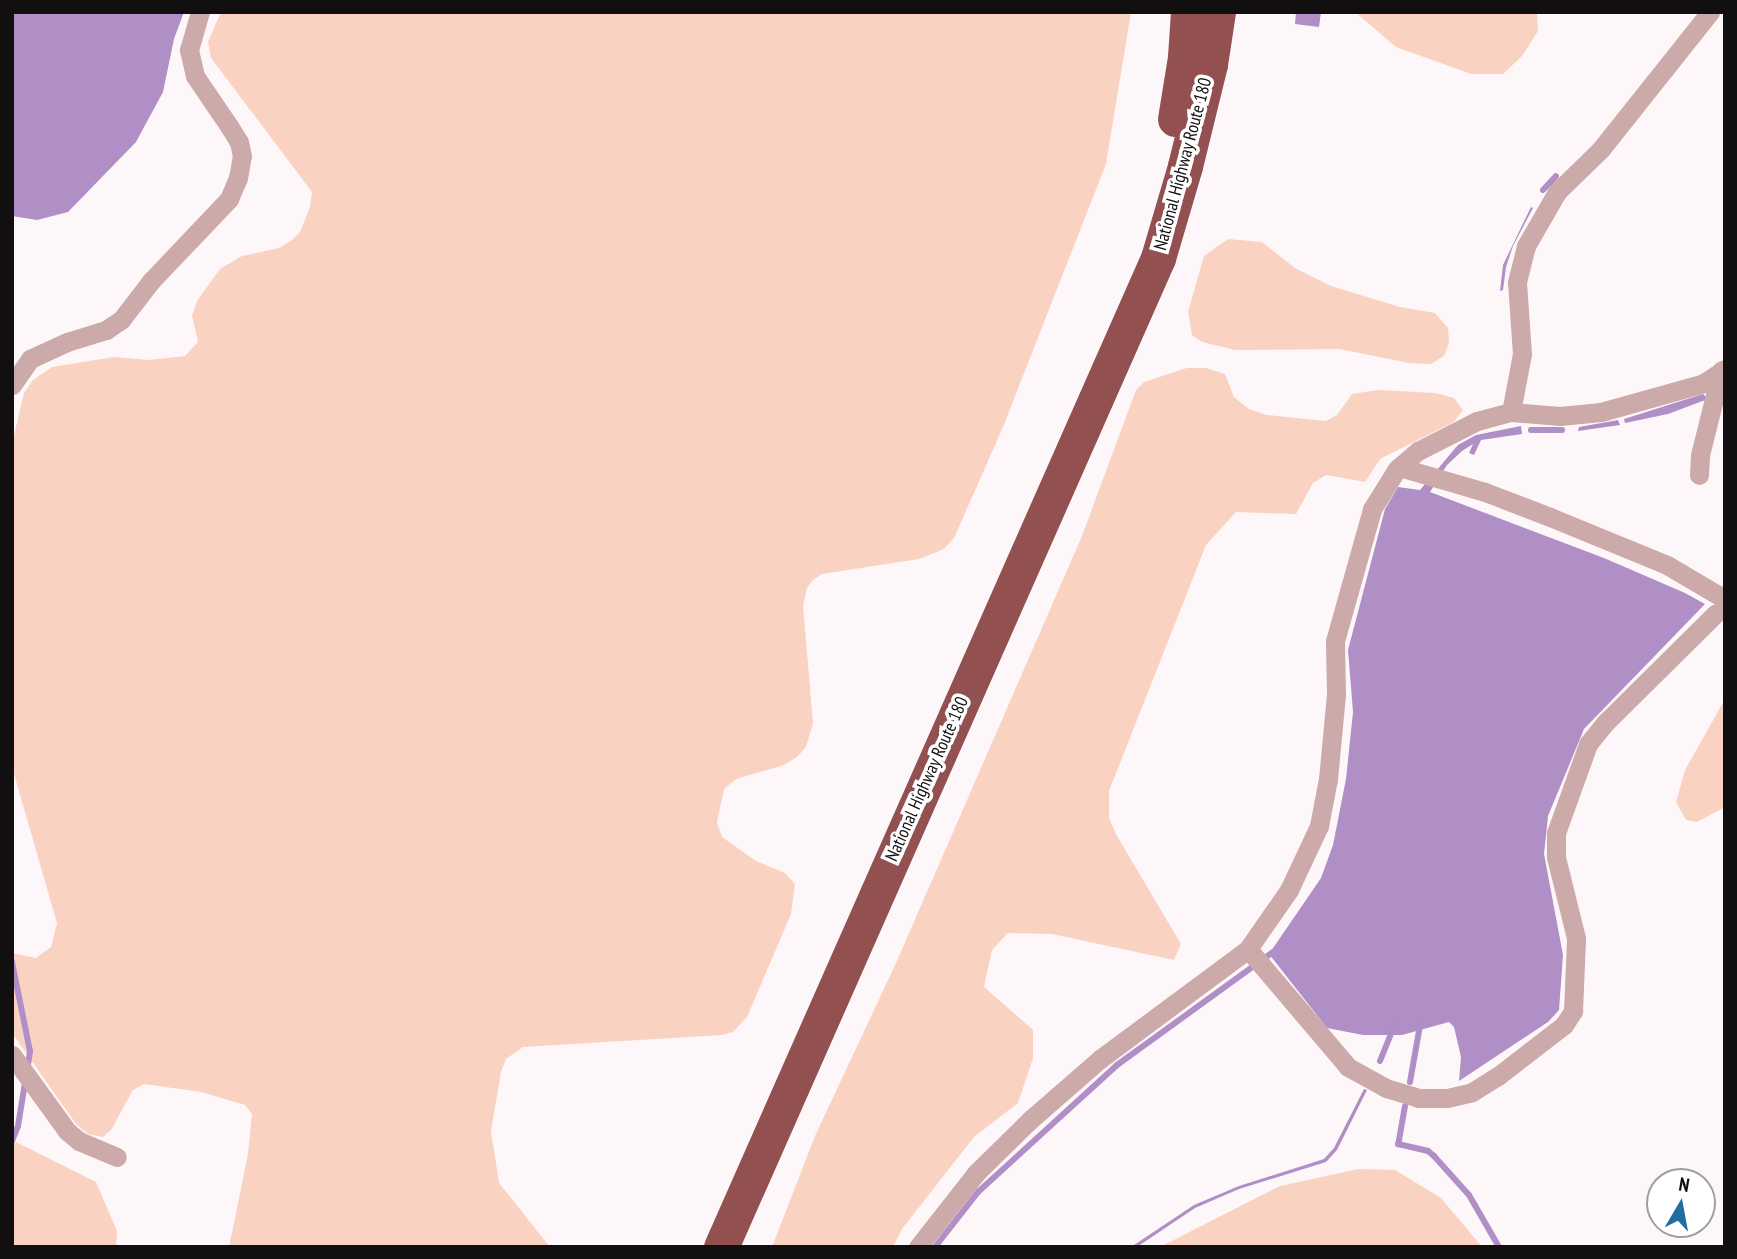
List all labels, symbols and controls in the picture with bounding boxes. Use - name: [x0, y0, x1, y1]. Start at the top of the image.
- street label: National Highway Route 180: [1150, 75, 1216, 253]
- street label: National Highway Route 180: [881, 693, 973, 865]
- north arrow: [1646, 1168, 1716, 1238]
- text: N: [1677, 1172, 1691, 1197]

